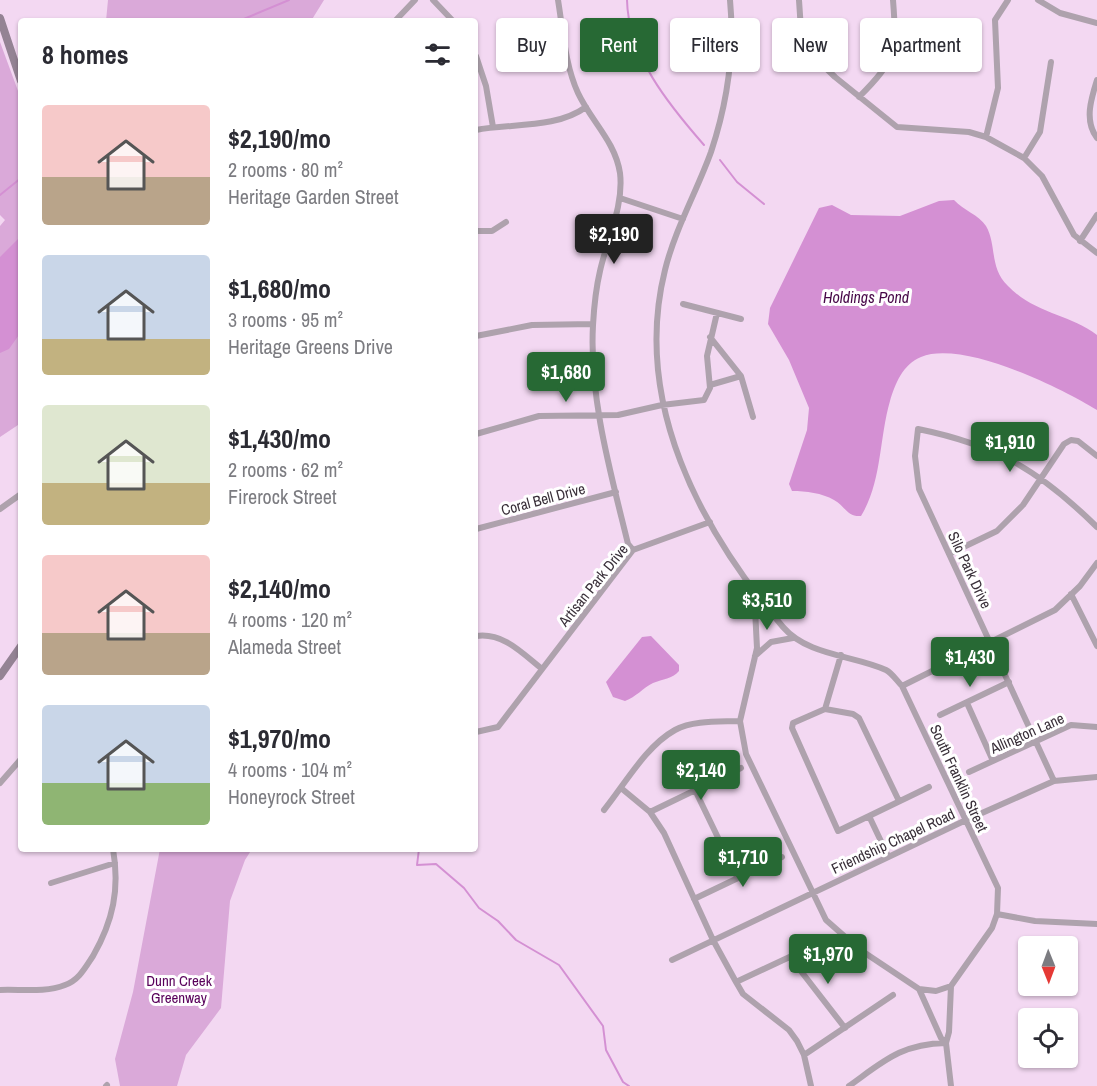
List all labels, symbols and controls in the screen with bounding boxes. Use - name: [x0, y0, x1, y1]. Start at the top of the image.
- chip: Buy: [496, 18, 568, 72]
- chip: Rent: [580, 18, 658, 72]
- chip: Filters: [670, 18, 760, 72]
- chip: New: [772, 18, 848, 72]
- chip: Apartment: [860, 18, 982, 72]
- text: 8 homes: [42, 37, 129, 72]
- icon: filters: [421, 38, 454, 71]
- text: $2,190/mo: [228, 121, 331, 156]
- icon: home: [90, 129, 162, 201]
- text: 2 rooms · 80 m²: [228, 156, 343, 183]
- text: Heritage Garden Street: [228, 183, 398, 210]
- pin: $2,190: [565, 214, 663, 265]
- text: $2,190: [589, 220, 639, 247]
- text: $1,680/mo: [228, 271, 331, 306]
- icon: home: [90, 279, 162, 351]
- water label: Holdings Pond: [823, 286, 910, 308]
- text: 3 rooms · 95 m²: [228, 306, 343, 333]
- text: Heritage Greens Drive: [228, 333, 393, 360]
- pin: $1,680: [517, 352, 615, 403]
- text: $1,680: [541, 358, 591, 385]
- text: $1,430/mo: [228, 421, 331, 456]
- pin: $1,910: [961, 422, 1059, 473]
- text: $1,910: [985, 428, 1035, 455]
- icon: home: [90, 429, 162, 501]
- text: 2 rooms · 62 m²: [228, 456, 343, 483]
- street label: Coral Bell Drive: [499, 478, 587, 520]
- text: Firerock Street: [228, 483, 336, 510]
- street label: Silo Park Drive: [943, 528, 997, 612]
- street label: Artisan Park Drive: [553, 539, 633, 631]
- text: $2,140/mo: [228, 571, 331, 606]
- icon: home: [90, 579, 162, 651]
- pin: $3,510: [718, 580, 816, 631]
- text: $3,510: [742, 586, 792, 613]
- text: 4 rooms · 120 m²: [228, 606, 352, 633]
- text: Alameda Street: [228, 633, 341, 660]
- pin: $1,430: [921, 637, 1019, 688]
- text: $1,430: [945, 643, 995, 670]
- street label: Allington Lane: [986, 707, 1067, 759]
- text: $1,970/mo: [228, 721, 331, 756]
- street label: South Franklin Street: [925, 721, 993, 836]
- icon: home: [90, 729, 162, 801]
- pin: $2,140: [652, 750, 750, 801]
- text: 4 rooms · 104 m²: [228, 756, 352, 783]
- text: $2,140: [676, 756, 726, 783]
- text: Honeyrock Street: [228, 783, 355, 810]
- street label: Friendship Chapel Road: [828, 803, 958, 879]
- pin: $1,710: [694, 837, 792, 888]
- text: $1,710: [718, 843, 768, 870]
- pin: $1,970: [779, 934, 877, 985]
- north arrow: [1018, 936, 1078, 996]
- map controls: [1018, 936, 1078, 1068]
- text: $1,970: [803, 940, 853, 967]
- park label: Dunn Creek Greenway: [146, 970, 213, 1008]
- button: locate: [1018, 1008, 1078, 1068]

